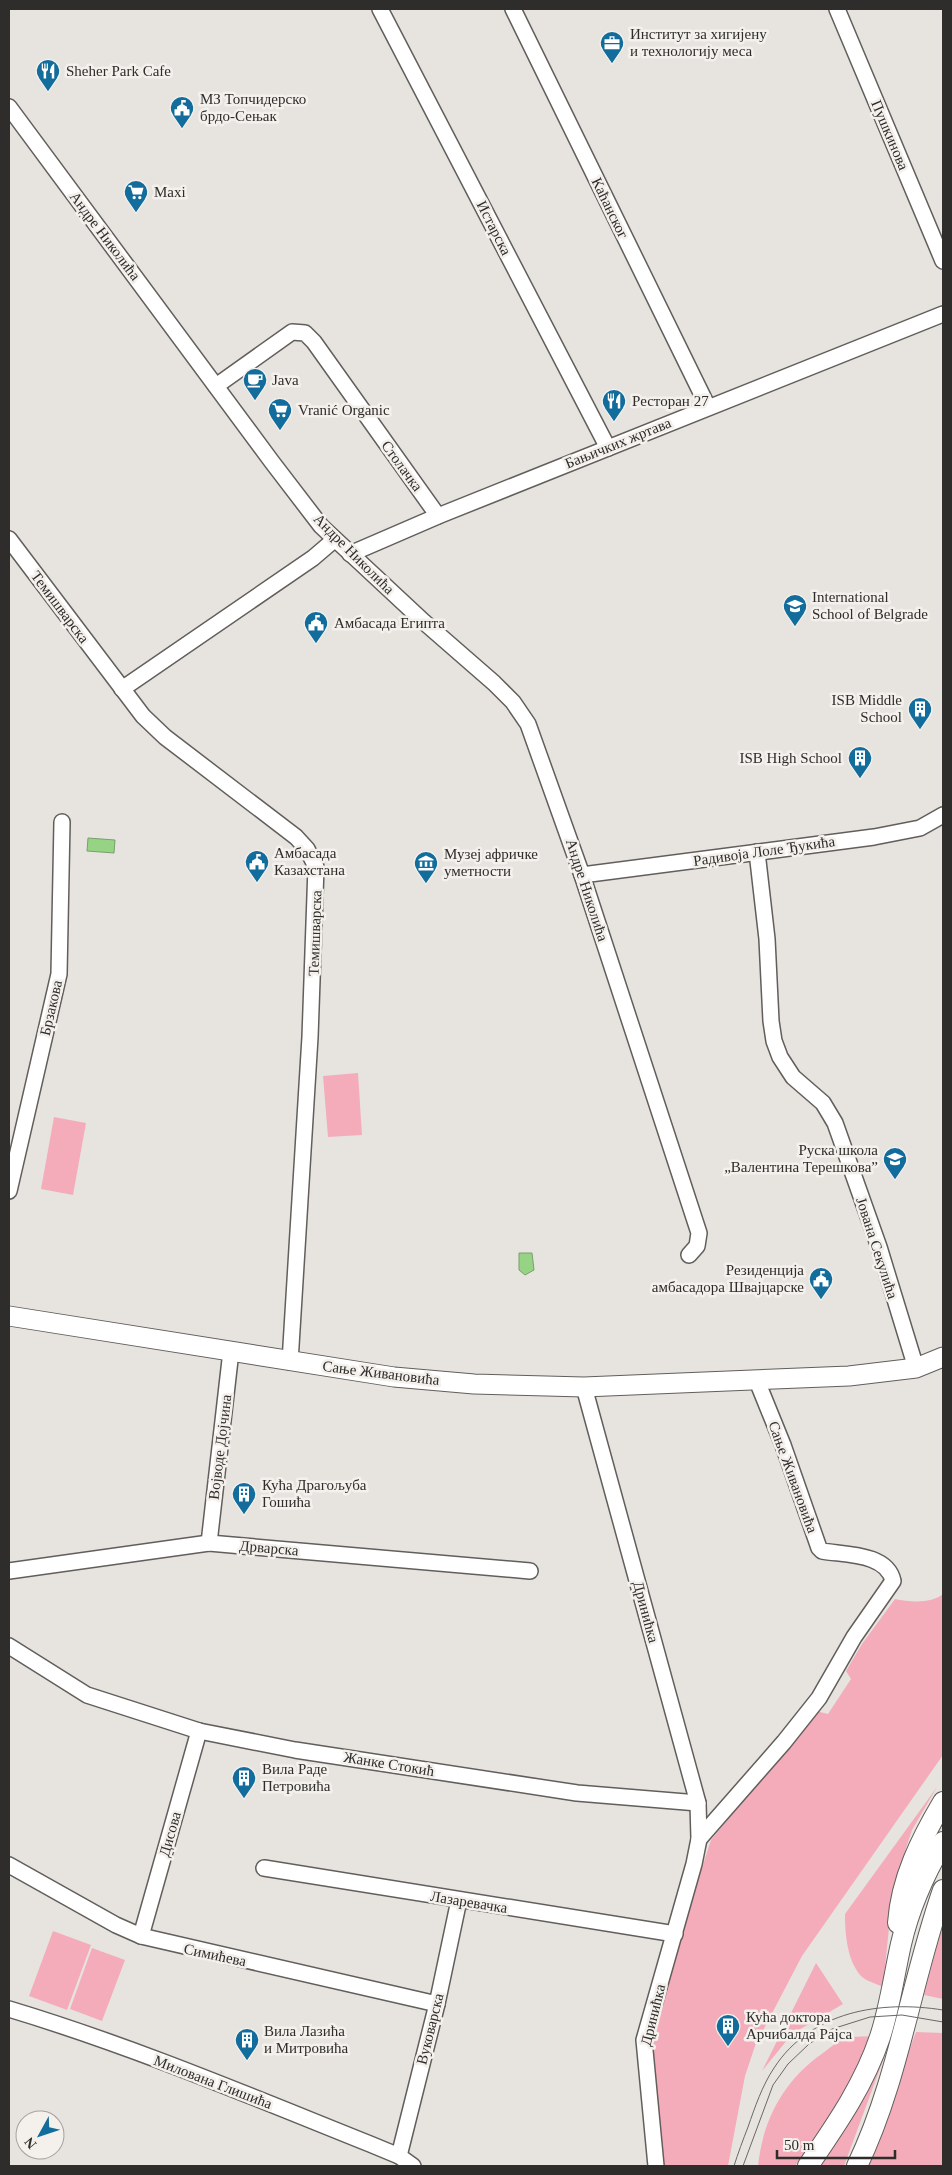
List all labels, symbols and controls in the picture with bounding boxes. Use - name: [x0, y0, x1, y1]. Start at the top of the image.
- place label: Институт за хигијену и технологију меса: [630, 26, 767, 59]
- office icon: Институт за хигијену и технологију меса: [599, 30, 625, 64]
- restaurant icon: Sheher Park Cafe: [35, 58, 61, 92]
- place label: Sheher Park Cafe: [66, 63, 171, 79]
- place label: МЗ Топчидерско брдо-Сењак: [200, 91, 306, 124]
- public building icon: МЗ Топчидерско брдо-Сењак: [169, 95, 195, 129]
- street label: Пушкинова: [868, 98, 912, 173]
- street label: Каћанског: [588, 175, 632, 241]
- supermarket icon: Maxi: [123, 179, 149, 213]
- place label: Maxi: [154, 184, 186, 200]
- street label: Андре Николића: [66, 189, 144, 284]
- street label: Истарска: [474, 198, 515, 258]
- cafe icon: Java: [242, 367, 268, 401]
- place label: Java: [272, 372, 299, 388]
- restaurant icon: Ресторан 27: [601, 388, 627, 422]
- place label: Ресторан 27: [632, 393, 709, 409]
- supermarket icon: Vranić Organic: [267, 397, 293, 431]
- place label: Vranić Organic: [298, 402, 390, 418]
- street label: Бањичких жртава: [563, 414, 674, 472]
- street label: Столачка: [378, 438, 426, 495]
- street label: Андре Николића: [311, 511, 398, 598]
- street label: Темишварска: [28, 568, 92, 646]
- place label: International School of Belgrade: [812, 589, 928, 622]
- school or university icon: International School of Belgrade: [782, 593, 808, 627]
- public building icon: Амбасада Египта: [303, 610, 329, 644]
- place label: Амбасада Египта: [334, 615, 445, 631]
- place label: ISB Middle School: [832, 692, 902, 725]
- building icon: ISB Middle School: [907, 696, 933, 730]
- building icon: ISB High School: [847, 745, 873, 779]
- place label: ISB High School: [739, 750, 842, 766]
- street label: Радивоја Лоле Ђукића: [692, 833, 836, 869]
- street label: Андре Николића: [563, 837, 611, 944]
- place label: Амбасада Казахстана: [274, 845, 345, 878]
- place label: Музеј афричке уметности: [444, 846, 538, 879]
- public building icon: Амбасада Казахстана: [244, 849, 270, 883]
- museum icon: Музеј афричке уметности: [413, 850, 439, 884]
- street label: Темишварска: [306, 890, 325, 976]
- street label: Брзакова: [37, 978, 65, 1037]
- place label: Руска школа „Валентина Терешкова”: [724, 1142, 878, 1175]
- school or university icon: Руска школа „Валентина Терешкова”: [882, 1146, 908, 1180]
- street label: Јована Секулића: [853, 1195, 901, 1301]
- place label: Резиденција амбасадора Швајцарске: [652, 1262, 804, 1295]
- public building icon: Резиденција амбасадора Швајцарске: [808, 1266, 834, 1300]
- street label: Сање Живановића: [322, 1358, 441, 1388]
- street label: Војводе Дојчина: [206, 1393, 234, 1501]
- street label: Сање Живановића: [765, 1419, 821, 1535]
- place label: Кућа Драгољуба Гошића: [262, 1477, 367, 1510]
- building icon: Кућа Драгољуба Гошића: [231, 1481, 257, 1515]
- street label: Дрварска: [239, 1537, 299, 1559]
- street label: Дринићка: [630, 1579, 662, 1645]
- street label: Жанке Стокић: [343, 1749, 436, 1779]
- place label: Вила Раде Петровића: [262, 1761, 331, 1794]
- building icon: Вила Раде Петровића: [231, 1765, 257, 1799]
- street label: Дисова: [156, 1809, 184, 1858]
- street label: Лазаревачка: [429, 1888, 509, 1916]
- street label: Симићева: [182, 1941, 248, 1969]
- street label: Дринићка: [638, 1982, 668, 2048]
- street label: Вуковарска: [413, 1991, 447, 2066]
- place label: Кућа доктора Арчибалда Рајса: [746, 2009, 852, 2042]
- building icon: Кућа доктора Арчибалда Рајса: [715, 2013, 741, 2047]
- place label: Вила Лазића и Митровића: [264, 2023, 348, 2056]
- building icon: Вила Лазића и Митровића: [234, 2027, 260, 2061]
- street label: Милована Глишића: [152, 2052, 275, 2112]
- north arrow: [15, 2110, 65, 2160]
- scale bar: [777, 2128, 894, 2160]
- text: N: [21, 2134, 39, 2152]
- text: 50 m: [784, 2137, 815, 2153]

